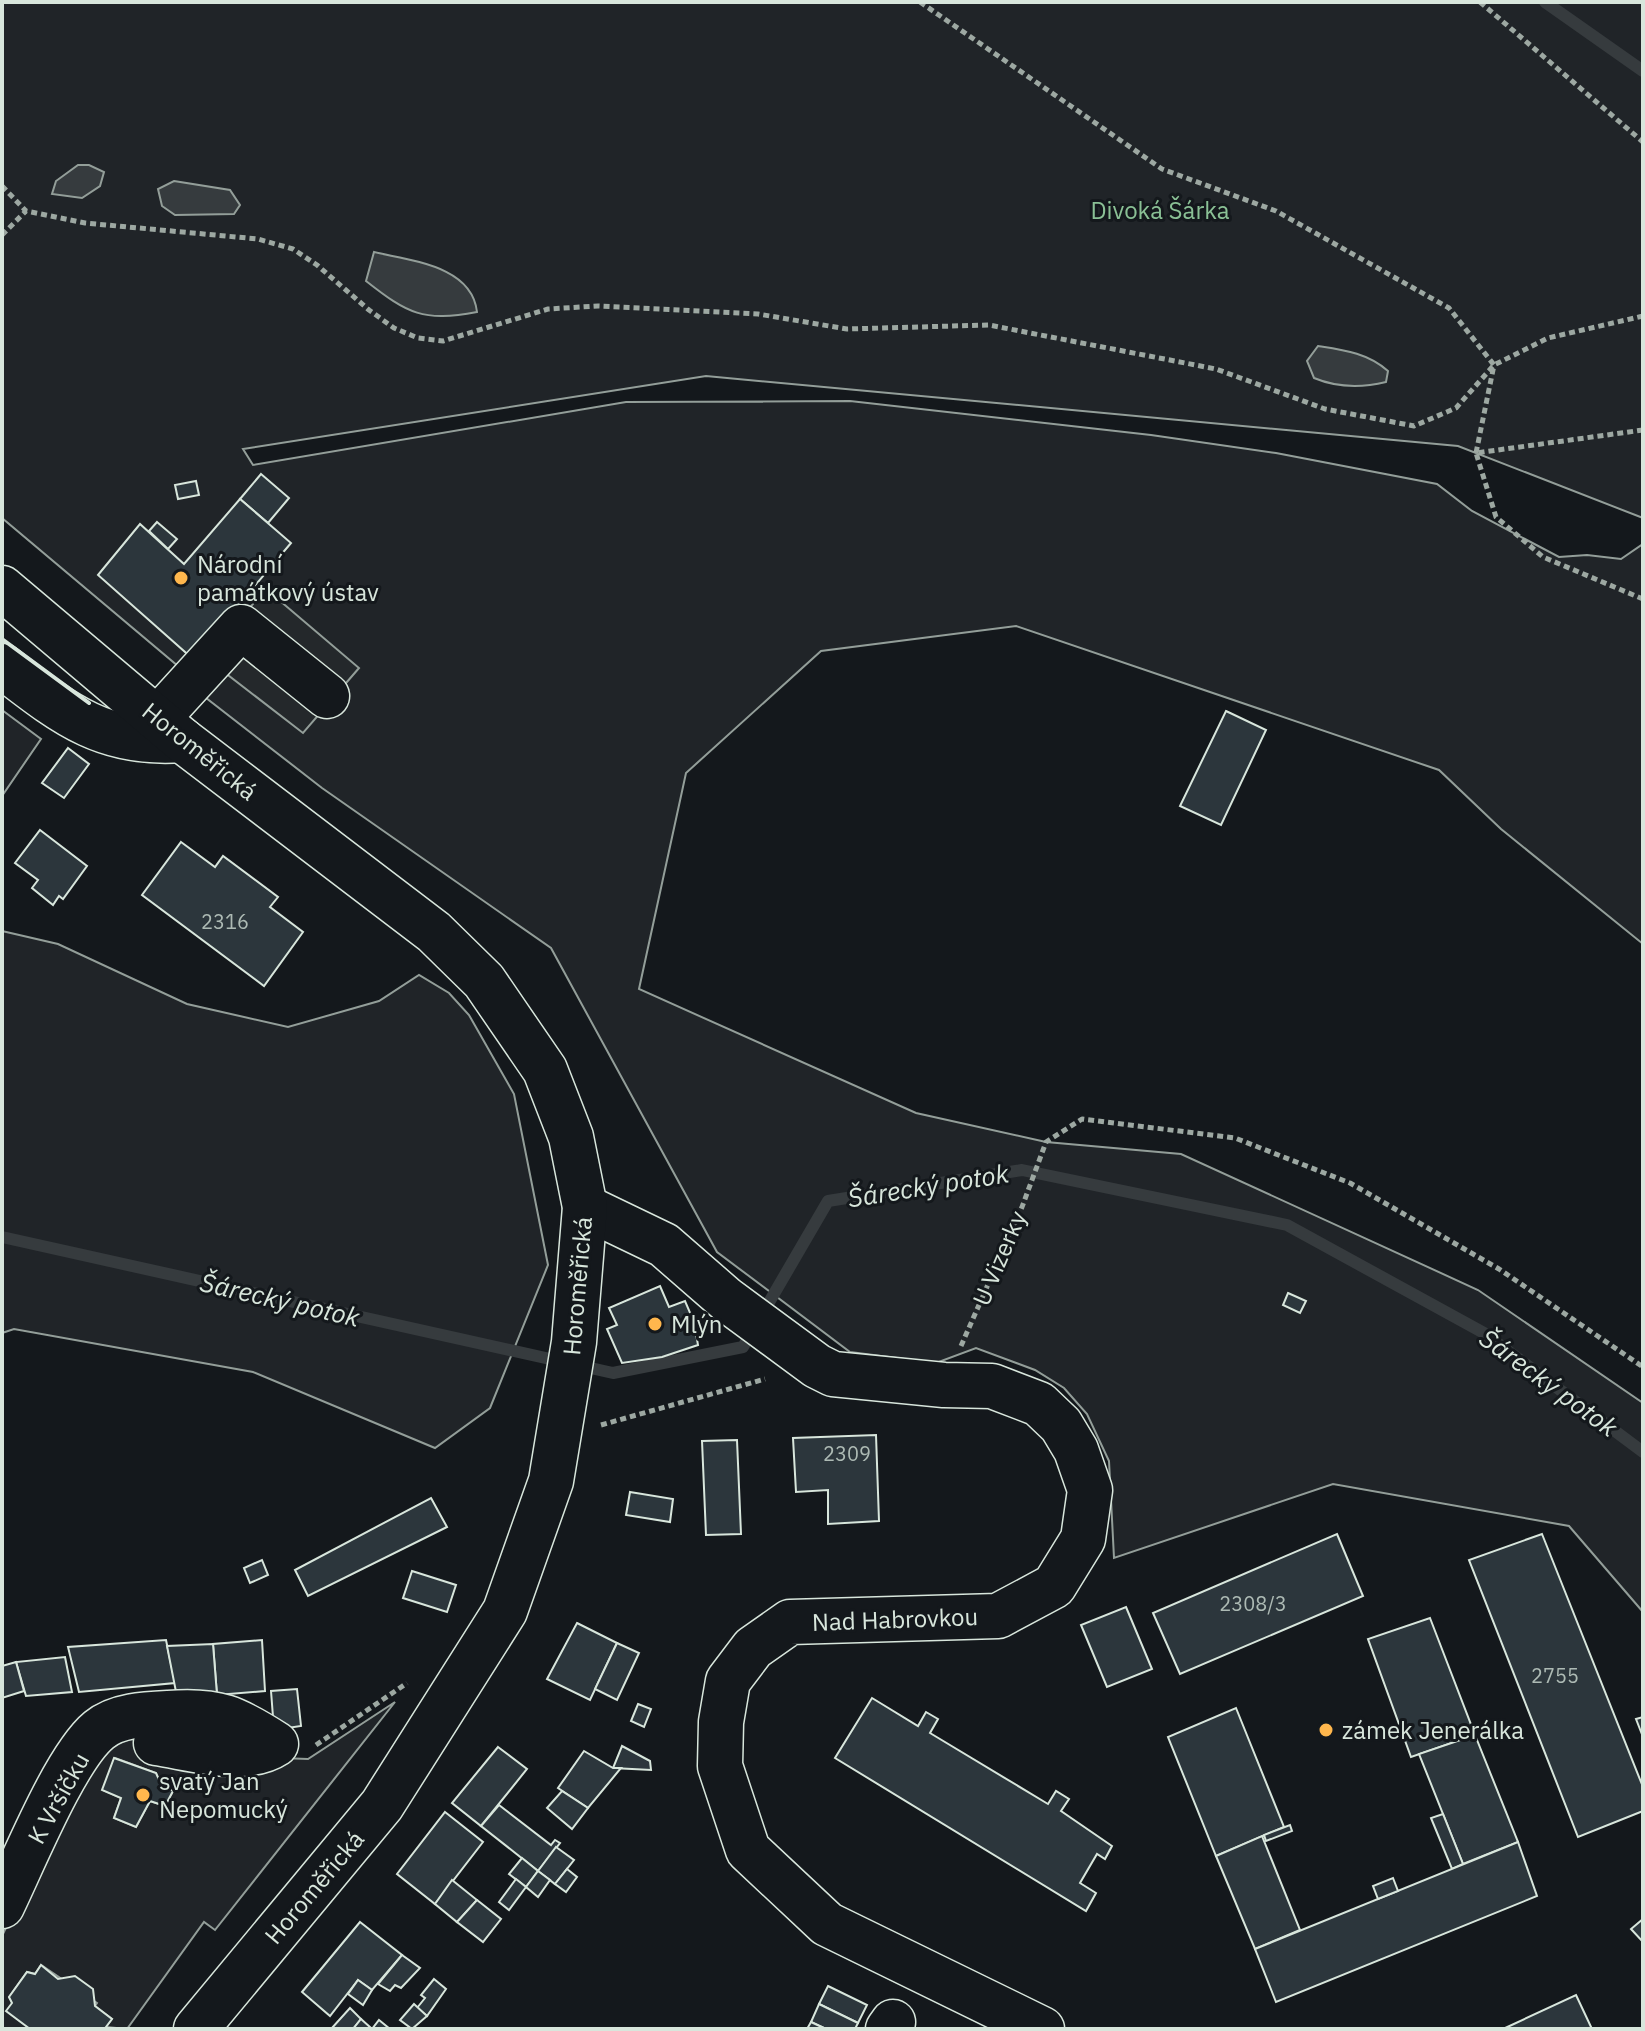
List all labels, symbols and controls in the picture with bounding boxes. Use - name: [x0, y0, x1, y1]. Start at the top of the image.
- park label: Divoká Šárka: [1090, 194, 1230, 226]
- place label: Národní památkový ústav: [197, 548, 379, 608]
- marker: Národní památkový ústav: [172, 569, 190, 587]
- street label: Horoměřická: [136, 695, 264, 807]
- house number: 2316: [201, 908, 249, 935]
- water label: Šárecký potok: [845, 1155, 1012, 1215]
- street label: U Vizerky: [965, 1206, 1033, 1310]
- street label: Horoměřická: [555, 1215, 599, 1357]
- water label: Šárecký potok: [197, 1264, 364, 1334]
- place label: Mlýn: [671, 1308, 722, 1340]
- marker: Mlýn: [646, 1315, 664, 1333]
- water label: Šárecký potok: [1473, 1320, 1625, 1444]
- house number: 2309: [823, 1440, 871, 1467]
- house number: 2308/3: [1219, 1590, 1287, 1617]
- street label: Nad Habrovkou: [811, 1600, 979, 1638]
- house number: 2755: [1531, 1662, 1579, 1689]
- place label: zámek Jenerálka: [1342, 1714, 1524, 1746]
- marker: zámek Jenerálka: [1317, 1721, 1335, 1739]
- street label: K Vršíčku: [20, 1747, 96, 1849]
- place label: svatý Jan Nepomucký: [159, 1765, 288, 1825]
- marker: svatý Jan Nepomucký: [134, 1786, 152, 1804]
- street label: Horoměřická: [257, 1823, 371, 1950]

